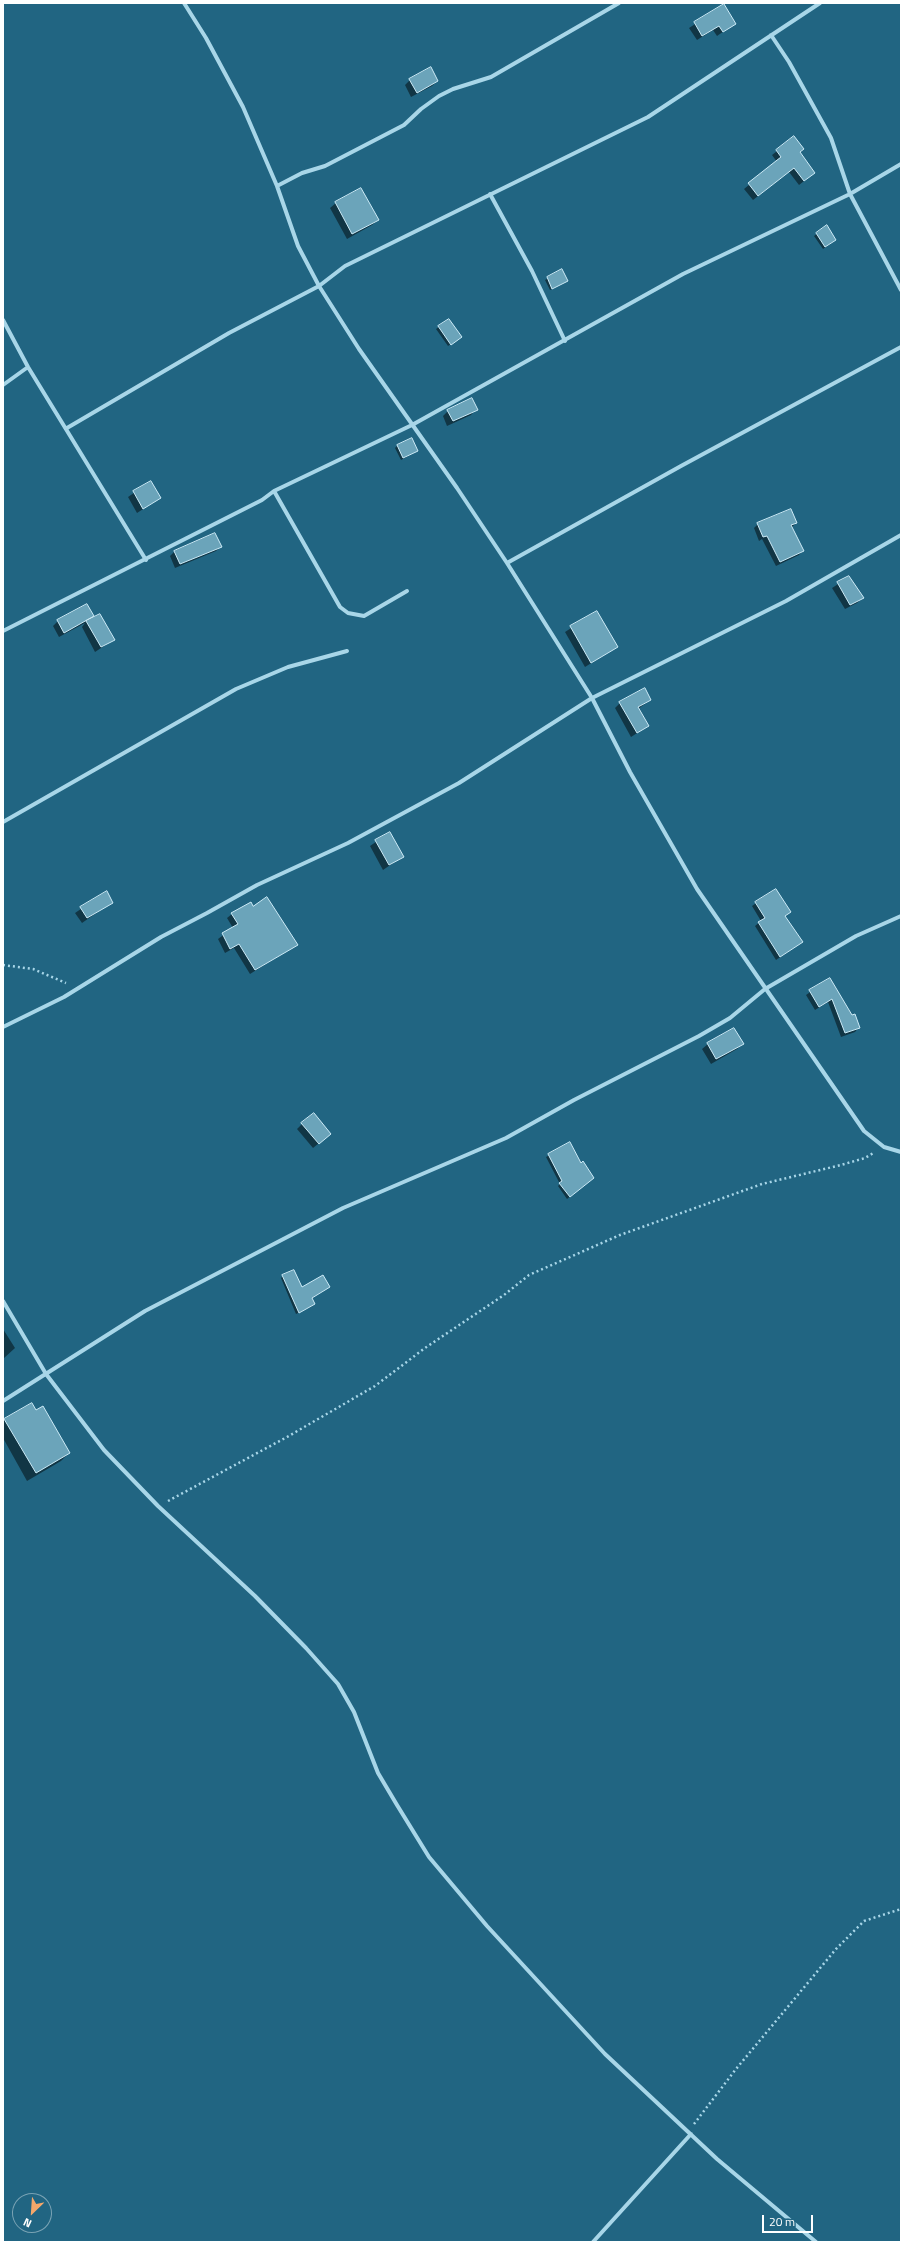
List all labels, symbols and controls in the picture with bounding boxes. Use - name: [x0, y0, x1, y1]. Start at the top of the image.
- north arrow: [12, 2193, 52, 2233]
- scale bar: [764, 2207, 815, 2233]
- text: 20 m: [769, 2212, 795, 2231]
- text: N: [21, 2214, 34, 2232]

